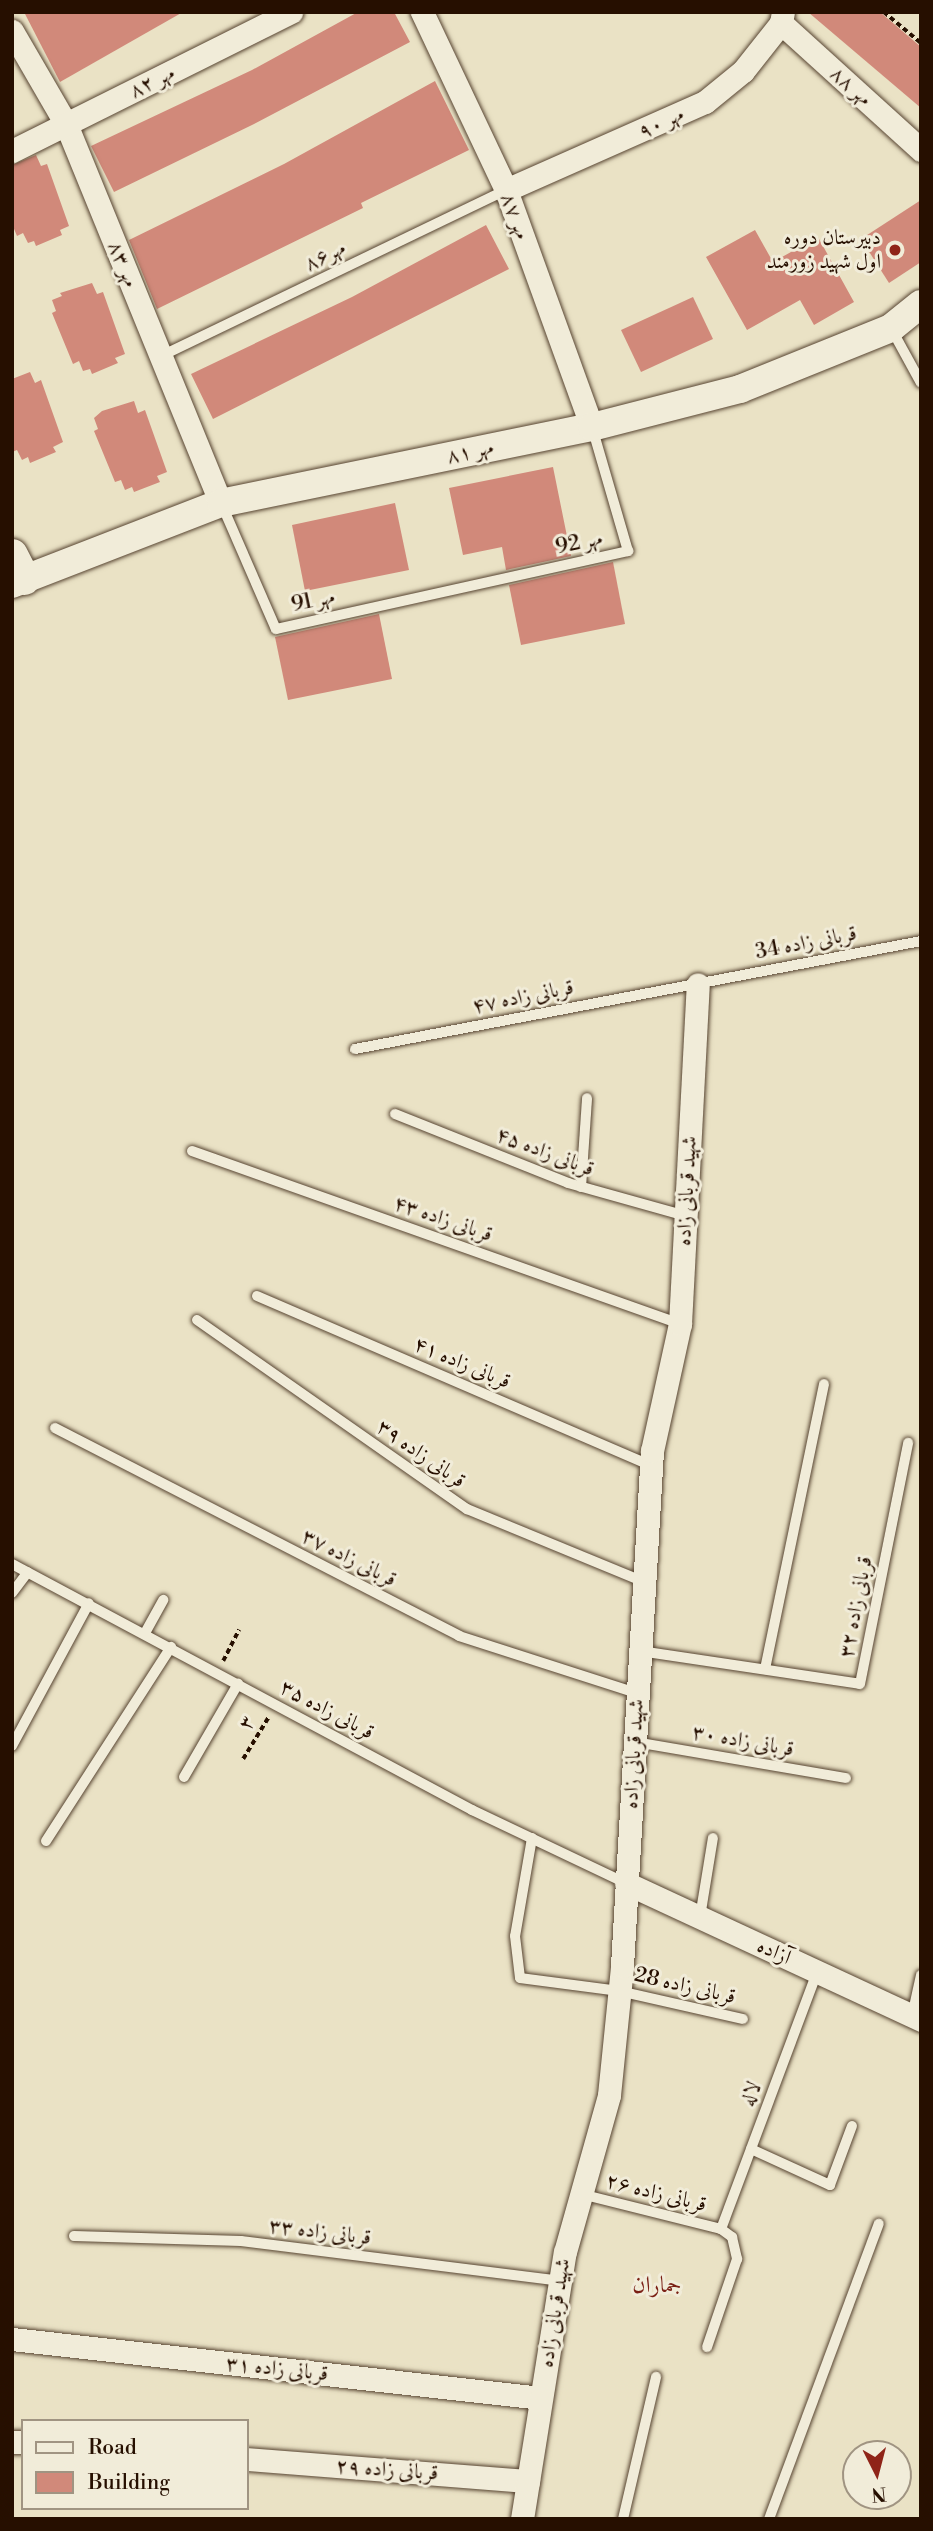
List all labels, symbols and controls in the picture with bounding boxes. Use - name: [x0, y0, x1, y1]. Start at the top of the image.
- street label: مهر ۸۲: [125, 60, 179, 104]
- street label: مهر ۸۸: [825, 61, 877, 111]
- street label: مهر ۹۰: [634, 102, 688, 144]
- street label: مهر ۸۷: [495, 190, 535, 242]
- place label: دبیرستان دوره اول شهید زورمند: [766, 225, 881, 275]
- street label: مهر۸۶: [300, 235, 350, 277]
- street label: مهر ۸۳: [102, 237, 144, 291]
- marker: دبیرستان دوره اول شهید زورمند: [887, 242, 903, 258]
- street label: مهر ۸۱: [444, 435, 496, 469]
- street label: مهر 92: [553, 526, 605, 560]
- street label: مهر 91: [289, 584, 337, 618]
- street label: قربانی زاده 34: [753, 921, 859, 965]
- street label: قربانی زاده ۴۷: [470, 975, 576, 1019]
- street label: قربانی زاده ۴۵: [493, 1122, 597, 1182]
- street label: شهید قربانی زاده: [672, 1135, 702, 1247]
- street label: قربانی زاده ۴۳: [390, 1190, 496, 1248]
- street label: قربانی زاده ۴۱: [410, 1331, 514, 1395]
- street label: قربانی زاده ۳۹: [372, 1414, 470, 1494]
- street label: قربانی زاده ۳۷: [298, 1523, 400, 1593]
- street label: قربانی زاده ۳۲: [834, 1554, 878, 1660]
- street label: قربانی زاده ۳۵: [276, 1675, 378, 1745]
- street label: شهید قربانی زاده: [619, 1698, 649, 1810]
- street label: ۳: [233, 1711, 261, 1735]
- street label: قربانی زاده ۳۰: [690, 1720, 796, 1762]
- street label: آزاده: [753, 1933, 795, 1971]
- street label: قربانی زاده 28: [632, 1962, 738, 2010]
- street label: لاله: [735, 2078, 767, 2110]
- street label: قربانی زاده ۲۶: [603, 2168, 709, 2218]
- street label: قربانی زاده ۳۳: [267, 2213, 373, 2251]
- street label: شهید قربانی زاده: [534, 2257, 576, 2369]
- district label: جماران: [632, 2271, 682, 2299]
- street label: قربانی زاده ۳۱: [225, 2351, 329, 2387]
- legend: [21, 2419, 248, 2510]
- text: Road: [88, 2435, 137, 2461]
- north arrow: [842, 2440, 912, 2510]
- street label: قربانی زاده ۲۹: [335, 2454, 439, 2486]
- text: Building: [88, 2470, 170, 2496]
- text: N: [870, 2481, 888, 2507]

